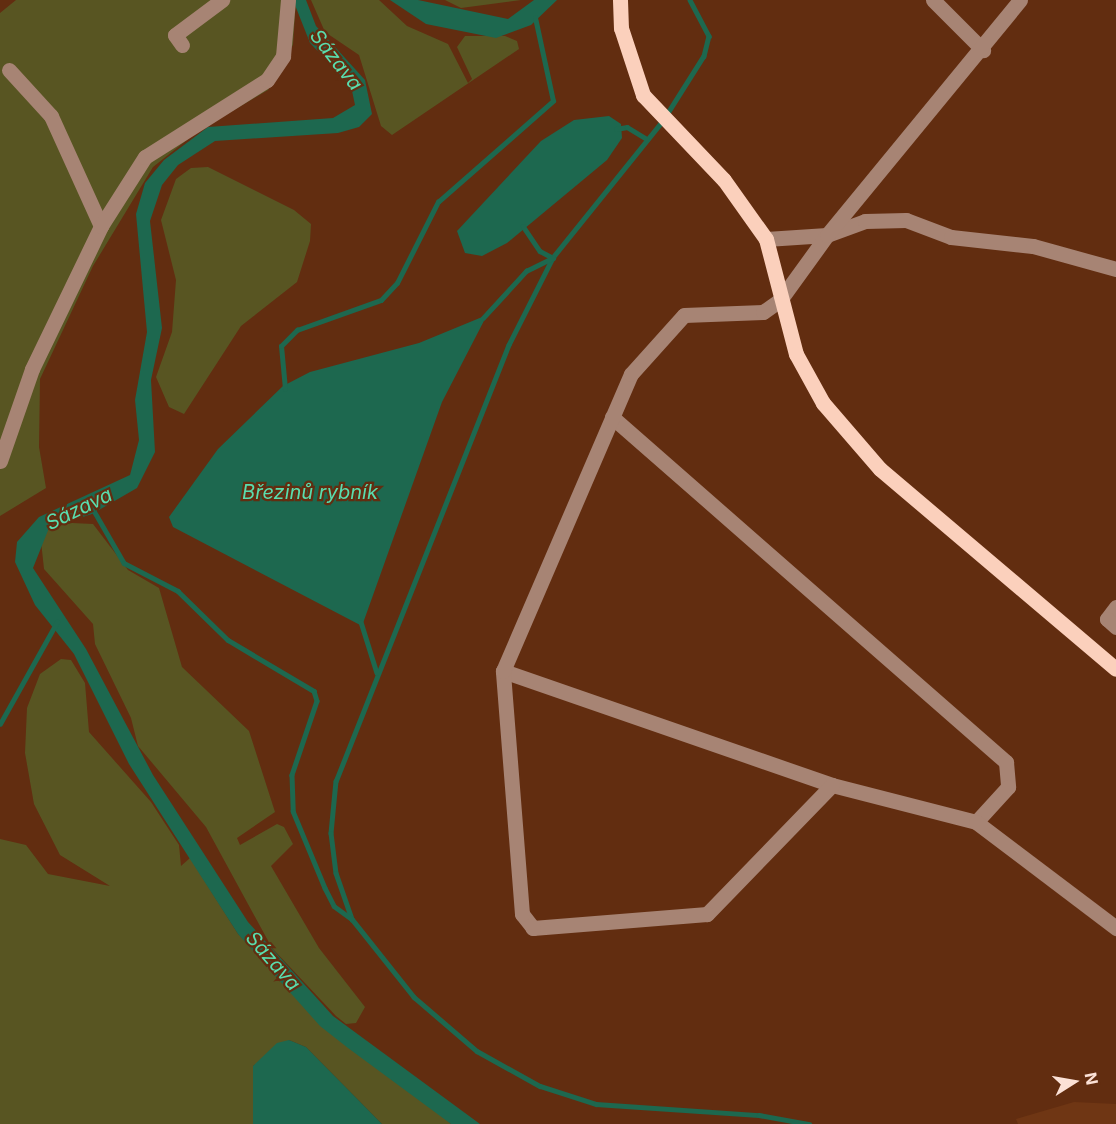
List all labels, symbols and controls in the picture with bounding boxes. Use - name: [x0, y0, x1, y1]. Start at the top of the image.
- water label: Sázava: [305, 25, 367, 95]
- water label: Březinů rybník: [242, 480, 378, 504]
- water label: Sázava: [42, 483, 116, 535]
- water label: Sázava: [241, 926, 305, 996]
- north arrow: [1044, 1052, 1104, 1112]
- text: N: [1081, 1071, 1103, 1086]

